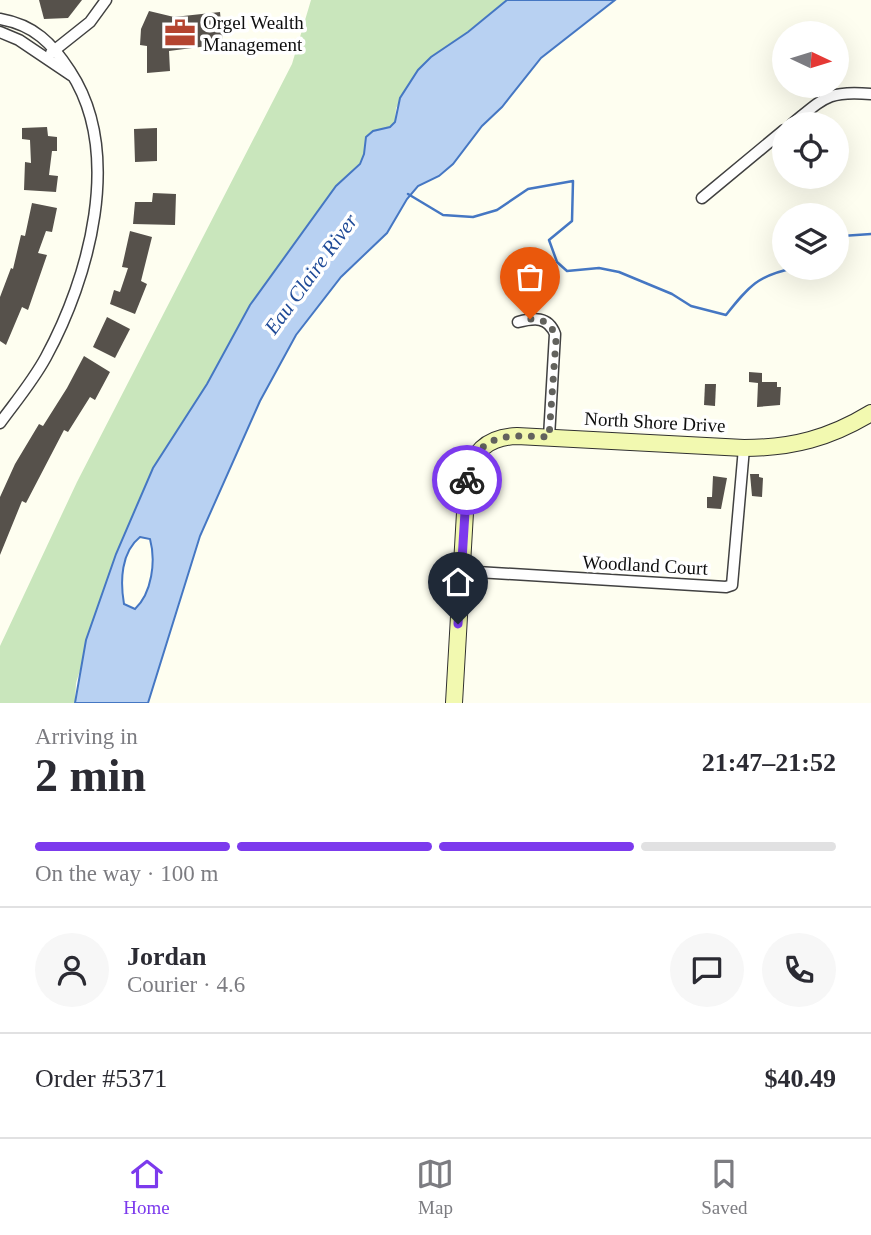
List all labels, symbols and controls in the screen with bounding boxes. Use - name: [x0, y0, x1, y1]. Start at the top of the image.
- place label: Orgel Wealth Management: [203, 12, 304, 55]
- office icon: Orgel Wealth Management: [163, 16, 197, 50]
- north arrow: [772, 21, 849, 98]
- map controls: [772, 21, 849, 280]
- button: locate: [772, 112, 849, 189]
- button: layers: [772, 203, 849, 280]
- water label: Eau Claire River: [259, 209, 363, 340]
- pin: [500, 247, 560, 319]
- icon: bag: [511, 258, 549, 296]
- street label: North Shore Drive: [584, 408, 726, 436]
- courier: [432, 445, 502, 515]
- icon: bike: [448, 461, 486, 499]
- street label: Woodland Court: [582, 551, 709, 579]
- pin: [428, 552, 488, 624]
- icon: home: [439, 563, 477, 601]
- text: Arriving in: [35, 724, 138, 749]
- text: 21:47–21:52: [702, 748, 836, 777]
- text: 2 min: [35, 750, 146, 801]
- text: On the way · 100 m: [35, 861, 218, 886]
- button: person: [35, 933, 109, 1007]
- button: chat: [670, 933, 744, 1007]
- button: phone: [762, 933, 836, 1007]
- text: Jordan: [127, 942, 206, 971]
- text: Courier · 4.6: [127, 972, 245, 997]
- text: Order #5371: [35, 1064, 167, 1093]
- text: $40.49: [765, 1064, 836, 1093]
- tab: Home: [123, 1155, 170, 1219]
- tab: Map: [416, 1155, 454, 1219]
- tab: Saved: [701, 1155, 748, 1219]

